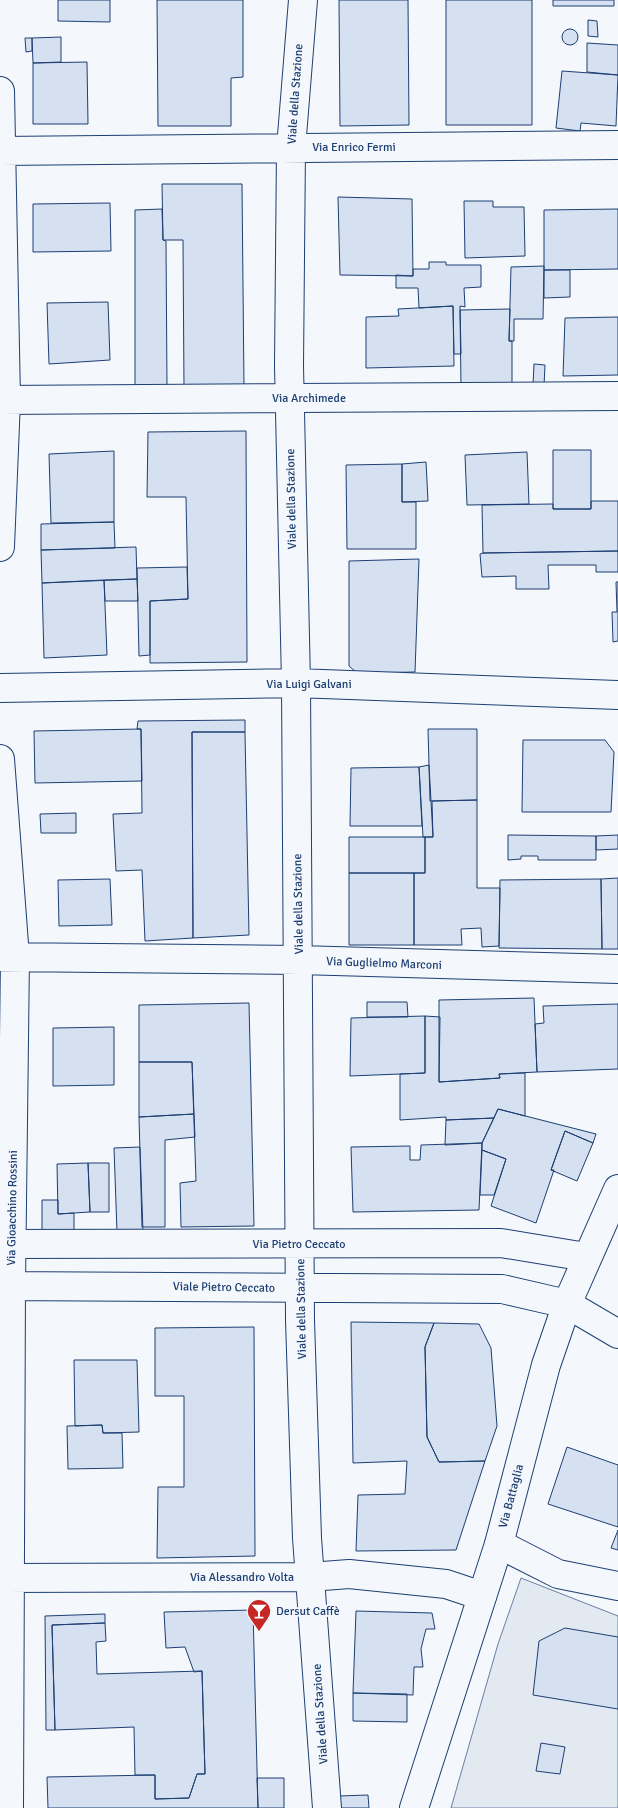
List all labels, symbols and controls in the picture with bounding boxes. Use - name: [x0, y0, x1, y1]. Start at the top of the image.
- street label: Viale della Stazione: [285, 43, 306, 145]
- street label: Via Enrico Fermi: [312, 140, 396, 155]
- street label: Via Archimede: [272, 391, 346, 406]
- street label: Viale della Stazione: [283, 449, 300, 549]
- street label: Via Luigi Galvani: [266, 677, 352, 692]
- street label: Viale della Stazione: [290, 854, 307, 954]
- street label: Via Guglielmo Marconi: [326, 954, 442, 973]
- street label: Via Gioacchino Rossini: [4, 1150, 21, 1266]
- street label: Via Pietro Ceccato: [253, 1237, 345, 1252]
- street label: Viale della Stazione: [293, 1259, 310, 1359]
- street label: Viale Pietro Ceccato: [173, 1279, 275, 1296]
- street label: Via Battaglia: [496, 1462, 527, 1530]
- street label: Via Alessandro Volta: [190, 1570, 294, 1585]
- bar icon: Dersut Caffè: [246, 1598, 272, 1632]
- place label: Dersut Caffè: [276, 1604, 340, 1619]
- street label: Viale della Stazione: [310, 1663, 331, 1765]

